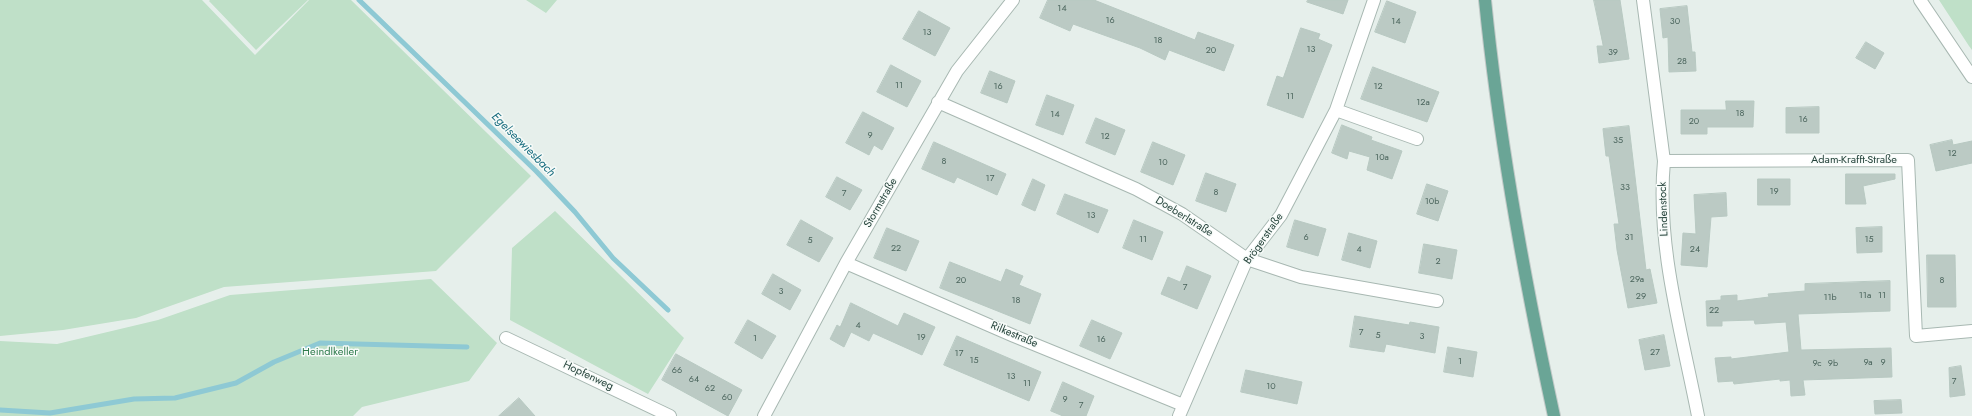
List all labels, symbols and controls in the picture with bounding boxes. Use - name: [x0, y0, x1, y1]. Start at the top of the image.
- house number: 14: [1057, 4, 1067, 14]
- house number: 16: [1105, 16, 1115, 26]
- house number: 14: [1391, 17, 1401, 27]
- house number: 30: [1670, 17, 1680, 27]
- house number: 13: [923, 28, 931, 38]
- house number: 18: [1154, 36, 1162, 46]
- house number: 13: [1307, 45, 1315, 55]
- house number: 20: [1206, 46, 1216, 56]
- house number: 39: [1608, 48, 1618, 58]
- house number: 28: [1677, 57, 1687, 67]
- house number: 11: [895, 81, 903, 91]
- house number: 16: [993, 82, 1003, 92]
- house number: 12: [1373, 82, 1383, 92]
- house number: 11: [1286, 92, 1294, 102]
- house number: 12a: [1416, 98, 1430, 108]
- house number: 18: [1736, 109, 1744, 119]
- water label: Egelseewiesbach: [488, 110, 558, 180]
- house number: 14: [1050, 110, 1060, 120]
- house number: 16: [1798, 115, 1808, 125]
- house number: 20: [1689, 117, 1699, 127]
- house number: 9: [867, 131, 873, 141]
- house number: 12: [1100, 132, 1110, 142]
- house number: 35: [1613, 136, 1623, 146]
- house number: 12: [1947, 149, 1957, 159]
- house number: 10a: [1375, 153, 1389, 163]
- street label: Adam-Krafft-Straße: [1811, 153, 1897, 167]
- house number: 8: [942, 157, 946, 167]
- house number: 10: [1158, 158, 1168, 168]
- house number: 17: [986, 174, 994, 184]
- street label: Stormstraße: [862, 176, 900, 230]
- street label: Lindenstock: [1656, 182, 1672, 236]
- house number: 33: [1620, 183, 1630, 193]
- house number: 19: [1769, 187, 1779, 197]
- house number: 8: [1214, 188, 1218, 198]
- house number: 7: [842, 189, 846, 199]
- street label: Doeberlstraße: [1153, 194, 1215, 240]
- house number: 10b: [1425, 197, 1439, 207]
- house number: 13: [1087, 211, 1095, 221]
- street label: Brögerstraße: [1242, 211, 1286, 267]
- house number: 6: [1303, 233, 1309, 243]
- house number: 31: [1625, 233, 1633, 243]
- house number: 11: [1139, 235, 1147, 245]
- house number: 15: [1864, 235, 1874, 245]
- house number: 5: [807, 236, 813, 246]
- house number: 22: [891, 244, 901, 254]
- house number: 4: [1356, 245, 1362, 255]
- house number: 24: [1690, 245, 1700, 255]
- house number: 2: [1435, 257, 1441, 267]
- house number: 29a: [1630, 275, 1644, 285]
- house number: 20: [956, 276, 966, 286]
- house number: 8: [1940, 276, 1944, 286]
- house number: 7: [1183, 283, 1187, 293]
- house number: 3: [779, 287, 783, 297]
- house number: 11a: [1859, 291, 1871, 301]
- house number: 11: [1878, 291, 1886, 301]
- house number: 29: [1636, 292, 1646, 302]
- house number: 11b: [1823, 293, 1837, 303]
- house number: 18: [1012, 296, 1020, 306]
- house number: 22: [1709, 306, 1719, 316]
- street label: Rilkestraße: [988, 319, 1040, 351]
- house number: 4: [855, 321, 861, 331]
- house number: 7: [1359, 328, 1363, 338]
- house number: 5: [1375, 331, 1381, 341]
- house number: 3: [1420, 332, 1424, 342]
- house number: 19: [916, 333, 926, 343]
- house number: 1: [753, 334, 757, 344]
- house number: 16: [1096, 335, 1106, 345]
- park label: Heindlkeller: [302, 345, 358, 359]
- house number: 27: [1650, 348, 1660, 358]
- house number: 17: [955, 349, 963, 359]
- house number: 15: [969, 356, 979, 366]
- house number: 1: [1458, 357, 1462, 367]
- house number: 9a: [1863, 358, 1873, 368]
- house number: 9: [1880, 358, 1886, 368]
- street label: Hopfenweg: [561, 359, 615, 393]
- house number: 9c: [1812, 359, 1822, 369]
- house number: 9b: [1828, 359, 1838, 369]
- house number: 66: [672, 366, 682, 376]
- house number: 13: [1007, 372, 1015, 382]
- house number: 64: [689, 375, 699, 385]
- house number: 7: [1952, 377, 1956, 387]
- house number: 11: [1023, 379, 1031, 389]
- house number: 10: [1266, 382, 1276, 392]
- house number: 62: [705, 384, 715, 394]
- house number: 60: [722, 393, 732, 403]
- house number: 9: [1062, 395, 1068, 405]
- house number: 7: [1079, 401, 1083, 411]

